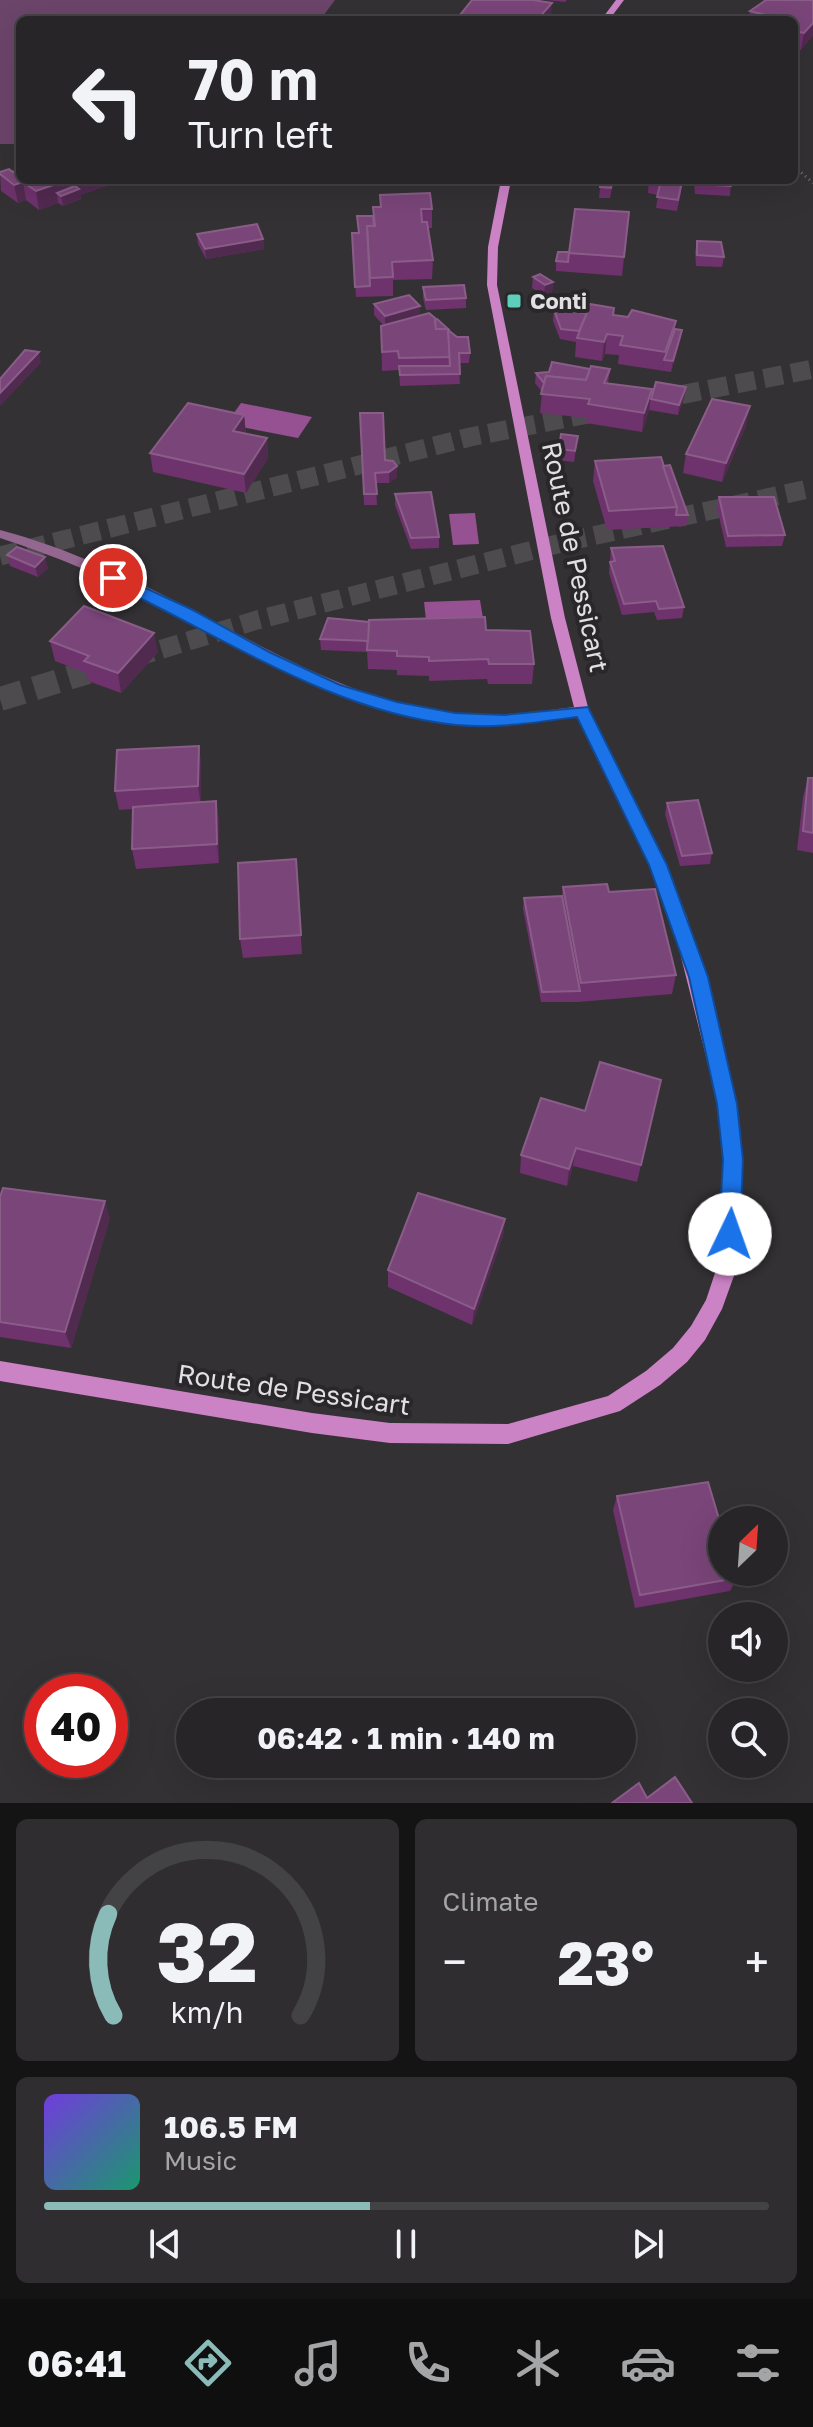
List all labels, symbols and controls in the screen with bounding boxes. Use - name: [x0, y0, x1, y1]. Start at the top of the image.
- text: 70 m: [188, 45, 318, 112]
- icon: left: [56, 48, 160, 152]
- text: Turn left: [188, 113, 334, 156]
- place label: Conti: [530, 287, 587, 314]
- marker: Conti: [505, 292, 523, 310]
- street label: Route de Pessicart: [536, 439, 615, 675]
- pin: [79, 544, 147, 612]
- icon: arrive: [91, 556, 135, 600]
- position arrow: [688, 1192, 772, 1276]
- street label: Route de Pessicart: [176, 1358, 412, 1421]
- north arrow: [708, 1506, 788, 1586]
- map controls: [708, 1506, 788, 1778]
- button: sound: [708, 1602, 788, 1682]
- speed limit sign: 40: [24, 1674, 128, 1778]
- button: search: [708, 1698, 788, 1778]
- text: 06:42 · 1 min · 140 m: [257, 1720, 555, 1756]
- text: Climate: [443, 1886, 538, 1917]
- text: 32: [157, 1900, 258, 2000]
- text: 23°: [557, 1926, 654, 1998]
- text: −: [443, 1935, 467, 1988]
- text: +: [745, 1935, 769, 1988]
- text: km/h: [171, 1995, 244, 2029]
- text: 106.5 FM: [164, 2109, 298, 2145]
- text: Music: [164, 2145, 237, 2176]
- icon: previous: [143, 2222, 187, 2266]
- icon: pause: [384, 2222, 428, 2266]
- icon: next: [626, 2222, 670, 2266]
- icon: directions: [180, 2335, 236, 2391]
- icon: music: [290, 2335, 346, 2391]
- icon: phone: [400, 2335, 456, 2391]
- icon: climate: [510, 2335, 566, 2391]
- icon: car: [620, 2335, 676, 2391]
- icon: filters: [730, 2335, 786, 2391]
- text: 06:41: [27, 2342, 126, 2385]

